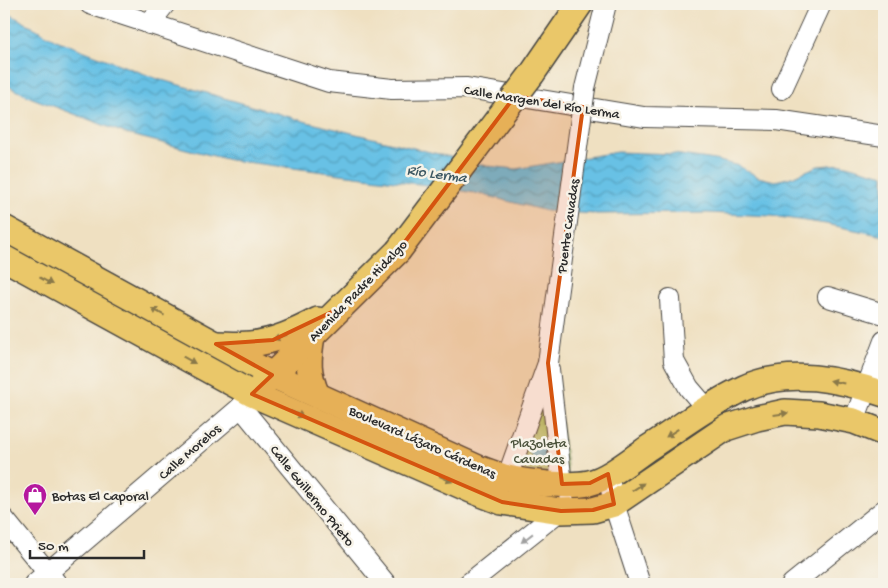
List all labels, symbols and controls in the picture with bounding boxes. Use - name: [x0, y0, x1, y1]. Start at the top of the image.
- street label: Calle Margen del Río Lerma: [463, 83, 622, 124]
- water label: Río Lerma: [406, 162, 469, 188]
- street label: Puente Cavadas: [554, 177, 585, 275]
- street label: Avenida Padre Hidalgo: [306, 237, 412, 346]
- one-way arrow: [39, 277, 54, 285]
- one-way arrow: [151, 308, 165, 317]
- one-way arrow: [273, 334, 288, 341]
- one-way arrow: [182, 355, 195, 364]
- one-way arrow: [830, 378, 845, 386]
- street label: Boulevard Lázaro Cárdenas: [345, 403, 499, 484]
- one-way arrow: [290, 410, 304, 418]
- one-way arrow: [773, 410, 789, 418]
- street label: Calle Morelos: [156, 421, 226, 484]
- one-way arrow: [665, 428, 678, 437]
- park label: Plazoleta Cavadas: [510, 436, 568, 469]
- street label: Calle Guillermo Prieto: [265, 443, 357, 551]
- one-way arrow: [439, 475, 453, 483]
- shop icon: Botas El Caporal: [22, 482, 48, 516]
- one-way arrow: [632, 482, 645, 492]
- place label: Botas El Caporal: [51, 489, 149, 506]
- scale bar: [30, 528, 144, 560]
- one-way arrow: [521, 532, 534, 543]
- text: 50 m: [38, 538, 69, 556]

